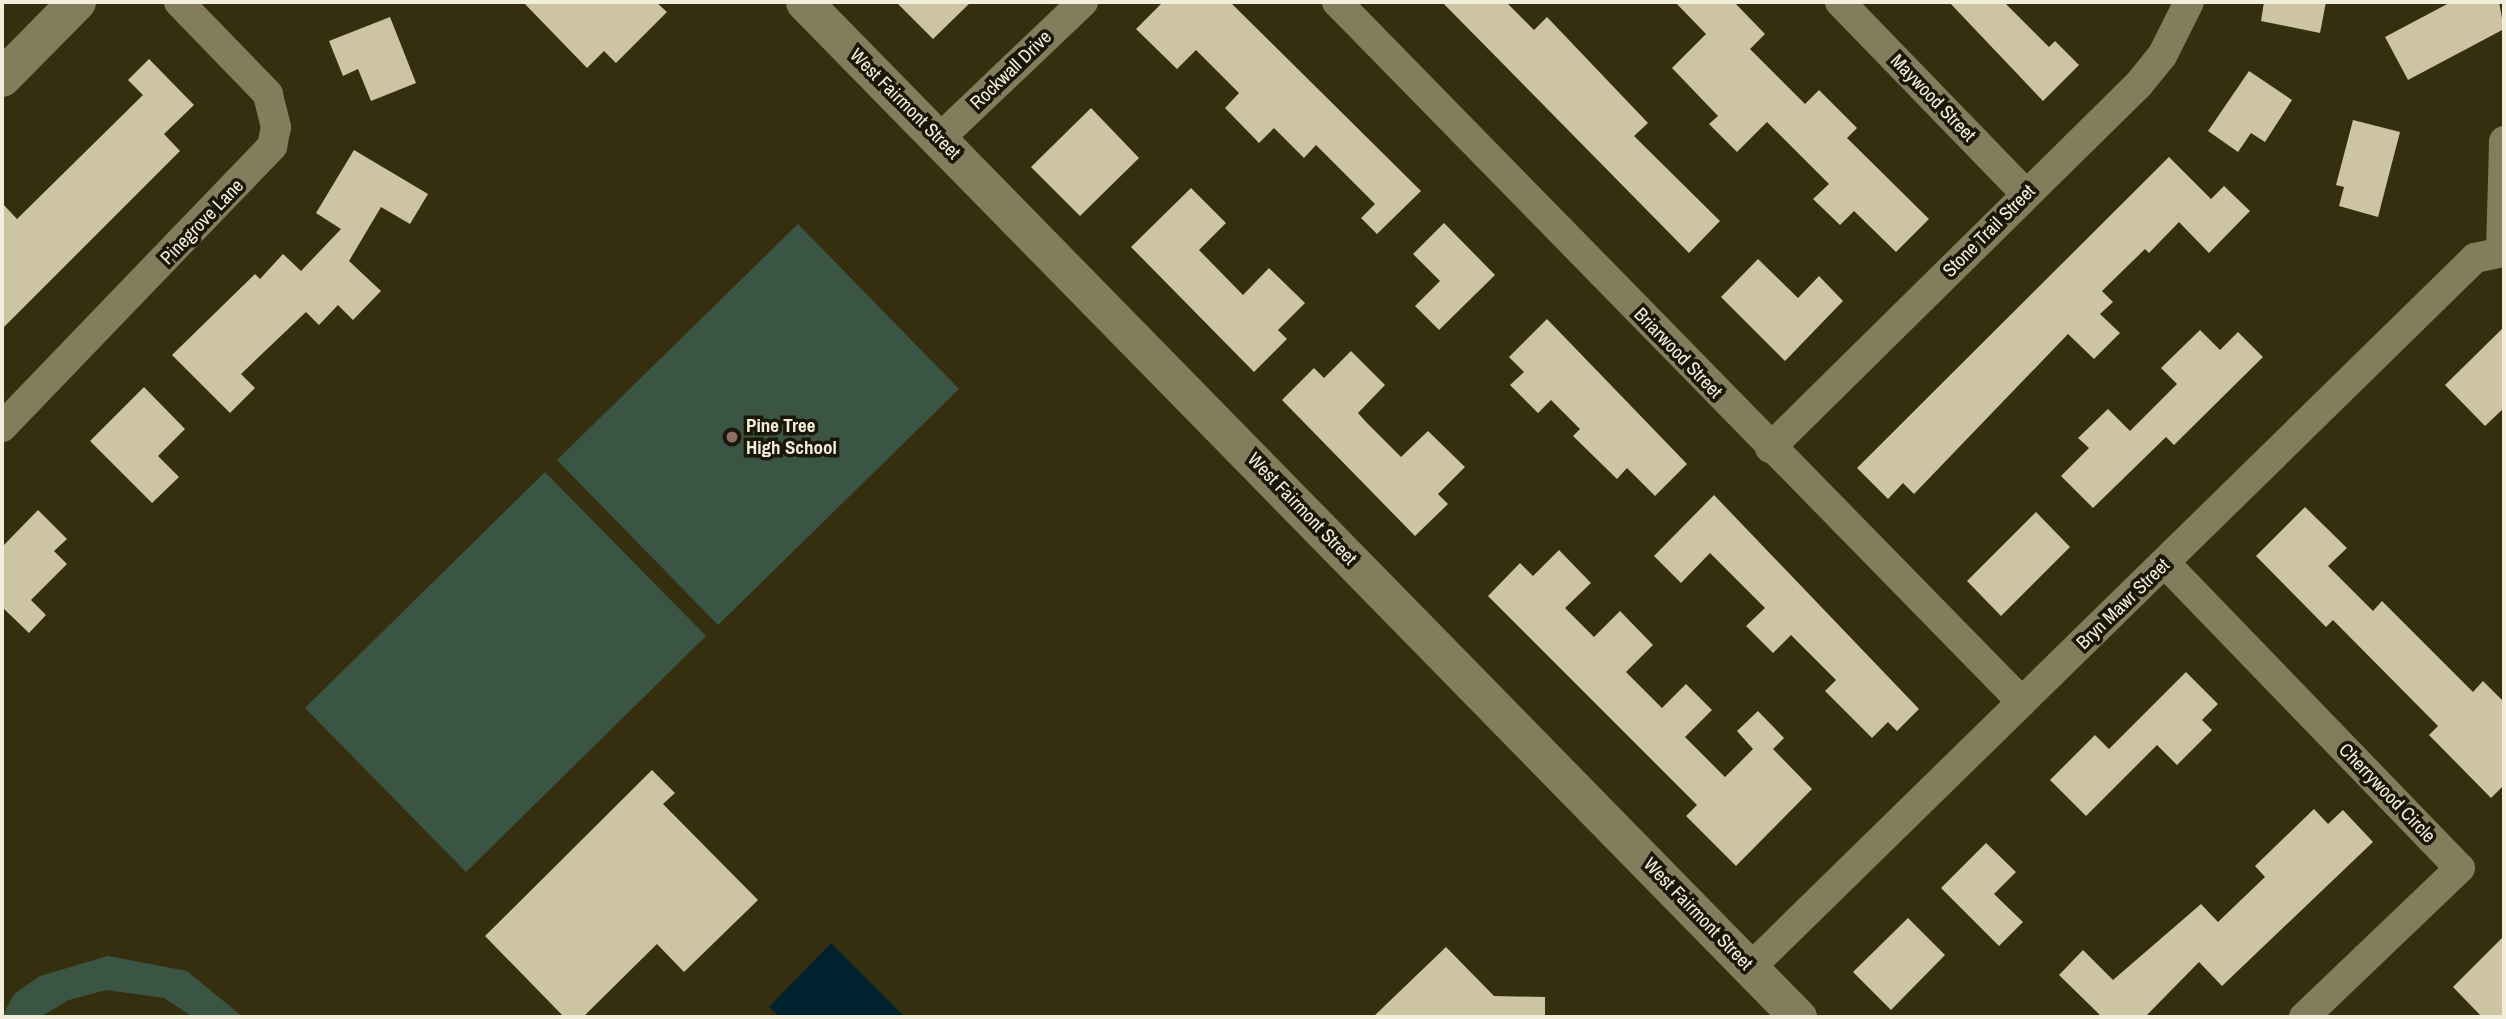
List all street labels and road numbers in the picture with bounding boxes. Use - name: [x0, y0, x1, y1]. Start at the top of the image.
- street label: Rockwall Drive: [966, 26, 1056, 114]
- street label: West Fairmont Street: [845, 44, 965, 164]
- street label: Maywood Street: [1886, 50, 1980, 146]
- street label: Pinegrove Lane: [156, 175, 248, 269]
- street label: Stone Trail Street: [1938, 180, 2040, 282]
- street label: Briarwood Street: [1629, 303, 1727, 403]
- street label: West Fairmont Street: [1243, 448, 1361, 570]
- street label: Bryn Mawr Street: [2072, 554, 2174, 654]
- street label: Cherrywood Circle: [2334, 739, 2440, 847]
- street label: West Fairmont Street: [1639, 853, 1757, 975]

